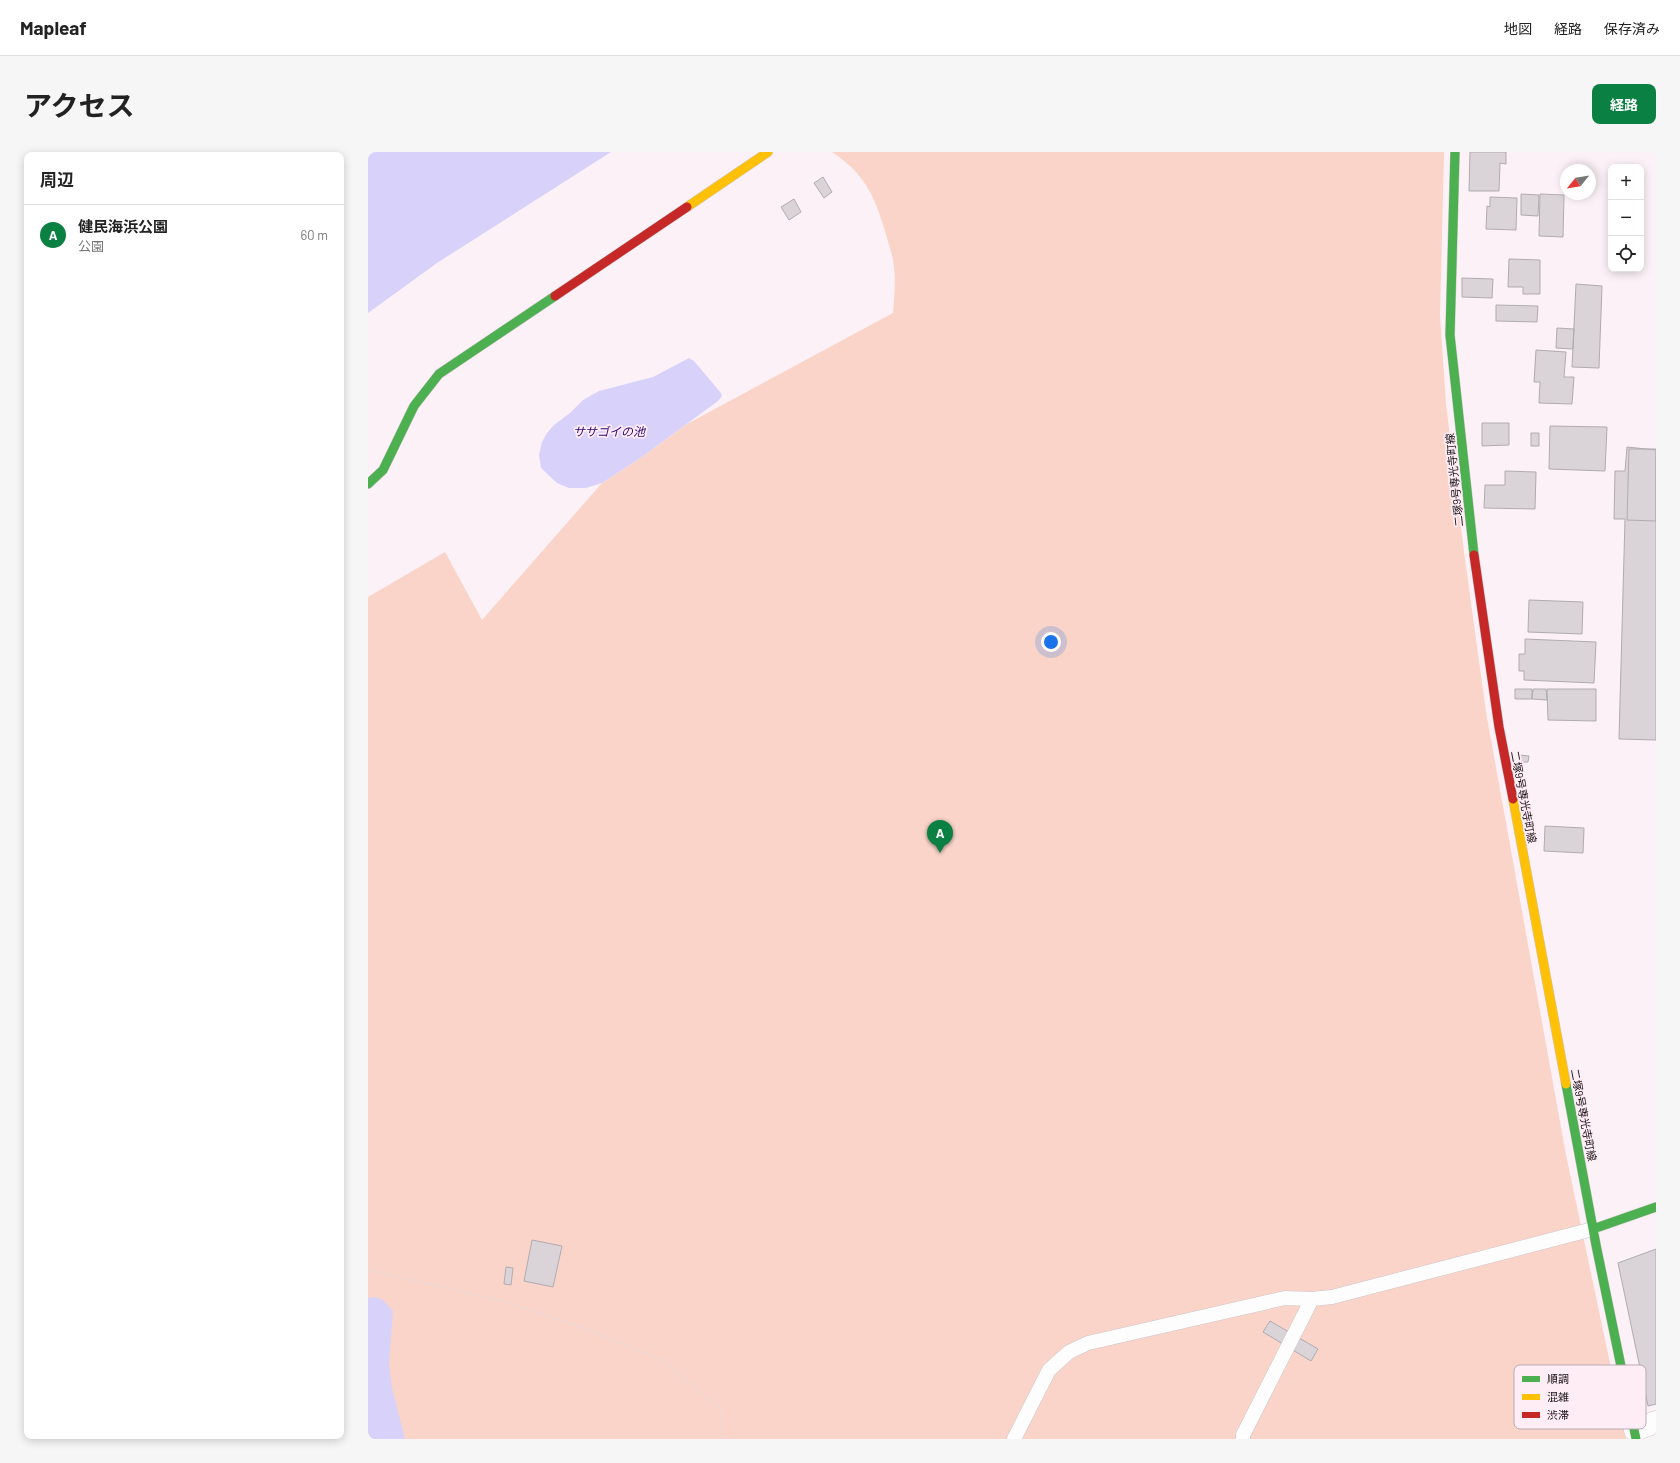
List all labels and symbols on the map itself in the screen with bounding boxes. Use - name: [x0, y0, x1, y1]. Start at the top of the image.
- north arrow: [1560, 164, 1596, 200]
- water label: ササゴイの池: [573, 424, 646, 438]
- street label: 二塚9号専光寺町線: [1443, 433, 1465, 527]
- your location: [1041, 632, 1061, 652]
- street label: 二塚9号専光寺町線: [1509, 750, 1539, 844]
- pin: A: [927, 820, 953, 853]
- street label: 二塚9号専光寺町線: [1569, 1068, 1599, 1162]
- legend: [1514, 1365, 1646, 1429]
- text: 順調: [1547, 1372, 1569, 1385]
- text: 混雑: [1547, 1390, 1569, 1403]
- text: 渋滞: [1547, 1408, 1569, 1421]

